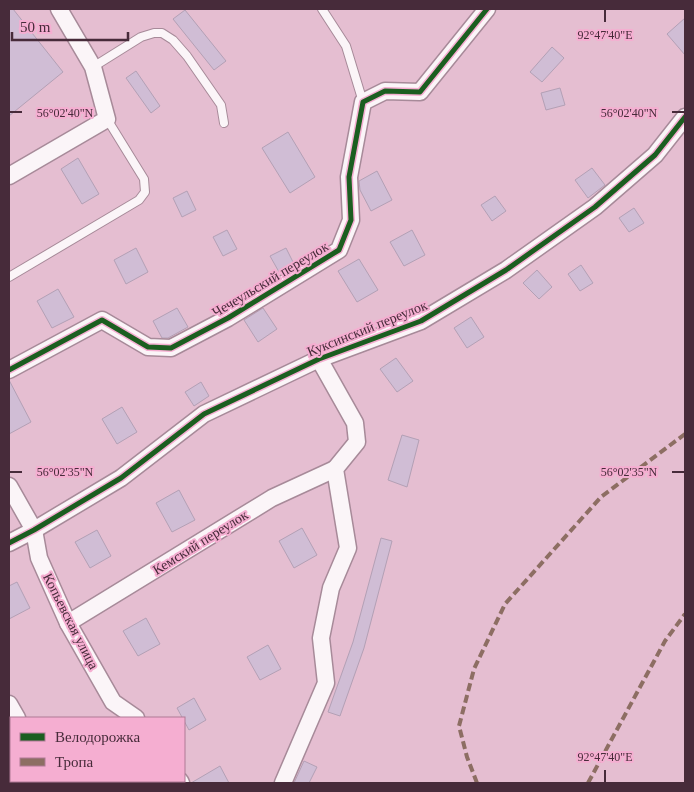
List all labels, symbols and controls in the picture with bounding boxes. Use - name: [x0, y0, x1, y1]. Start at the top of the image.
- scale bar: [12, 10, 129, 42]
- text: 50 m: [20, 19, 51, 35]
- text: 92°47'40"E: [577, 28, 633, 42]
- text: 56°02'40"N: [37, 106, 94, 120]
- text: 56°02'40"N: [601, 106, 658, 120]
- street label: Чечеульский переулок: [209, 239, 331, 320]
- street label: Куксинский переулок: [305, 297, 430, 359]
- text: 56°02'35"N: [37, 465, 94, 479]
- text: 56°02'35"N: [601, 465, 658, 479]
- street label: Кемский переулок: [150, 507, 251, 578]
- street label: Копьевская улица: [40, 571, 102, 672]
- legend: [10, 717, 185, 782]
- text: Велодорожка: [55, 729, 140, 745]
- text: 92°47'40"E: [577, 750, 633, 764]
- text: Тропа: [55, 754, 94, 770]

